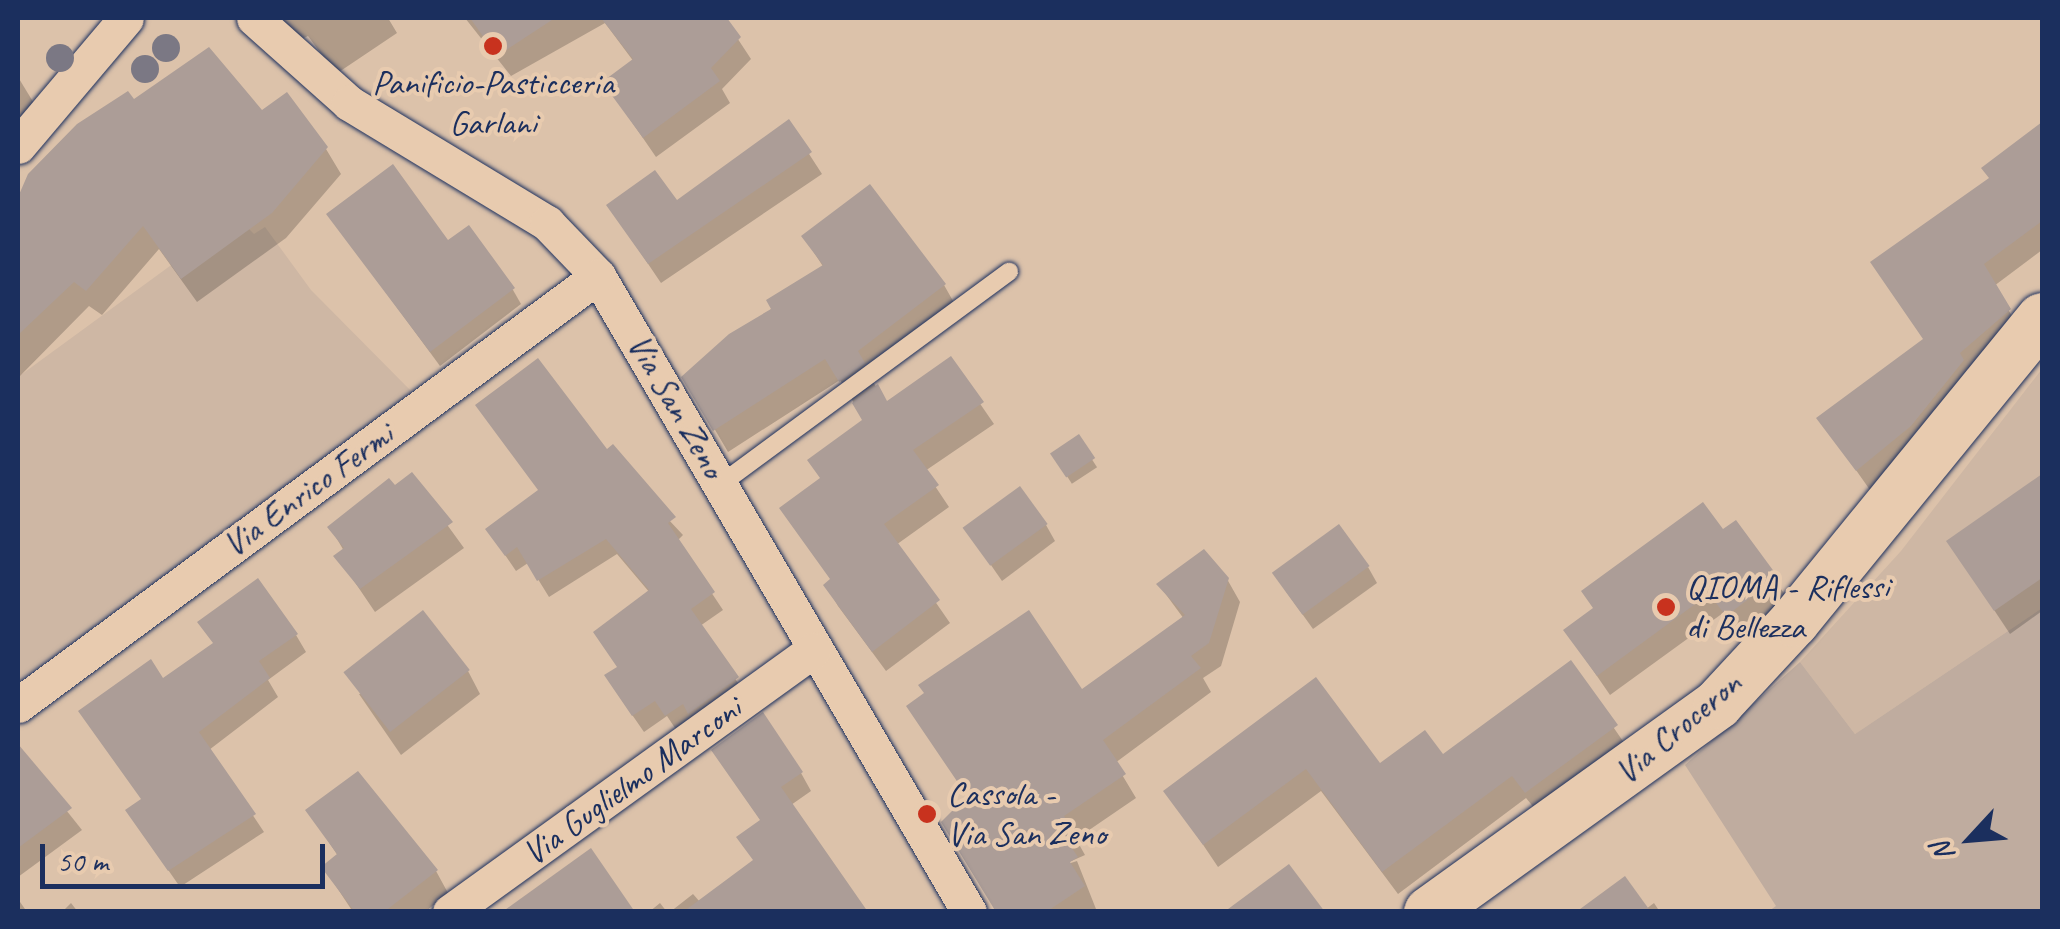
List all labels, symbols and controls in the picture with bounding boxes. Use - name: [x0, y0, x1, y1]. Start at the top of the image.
- marker: Panificio-Pasticceria Garlani: [482, 35, 504, 57]
- place label: Panificio-Pasticceria Garlani: [372, 62, 614, 144]
- street label: Via San Zeno: [618, 327, 734, 485]
- street label: Via Enrico Fermi: [214, 414, 402, 566]
- place label: QIOMA - Riflessi di Bellezza: [1686, 566, 1889, 648]
- marker: QIOMA - Riflessi di Bellezza: [1655, 596, 1677, 618]
- street label: Via Croceron: [1606, 663, 1750, 793]
- street label: Via Guglielmo Marconi: [515, 688, 749, 874]
- place label: Cassola - Via San Zeno: [947, 773, 1106, 855]
- north arrow: [1920, 789, 2020, 889]
- marker: Cassola - Via San Zeno: [916, 803, 938, 825]
- scale bar: [45, 824, 330, 886]
- text: N: [1923, 837, 1962, 868]
- text: 50 m: [57, 842, 108, 880]

